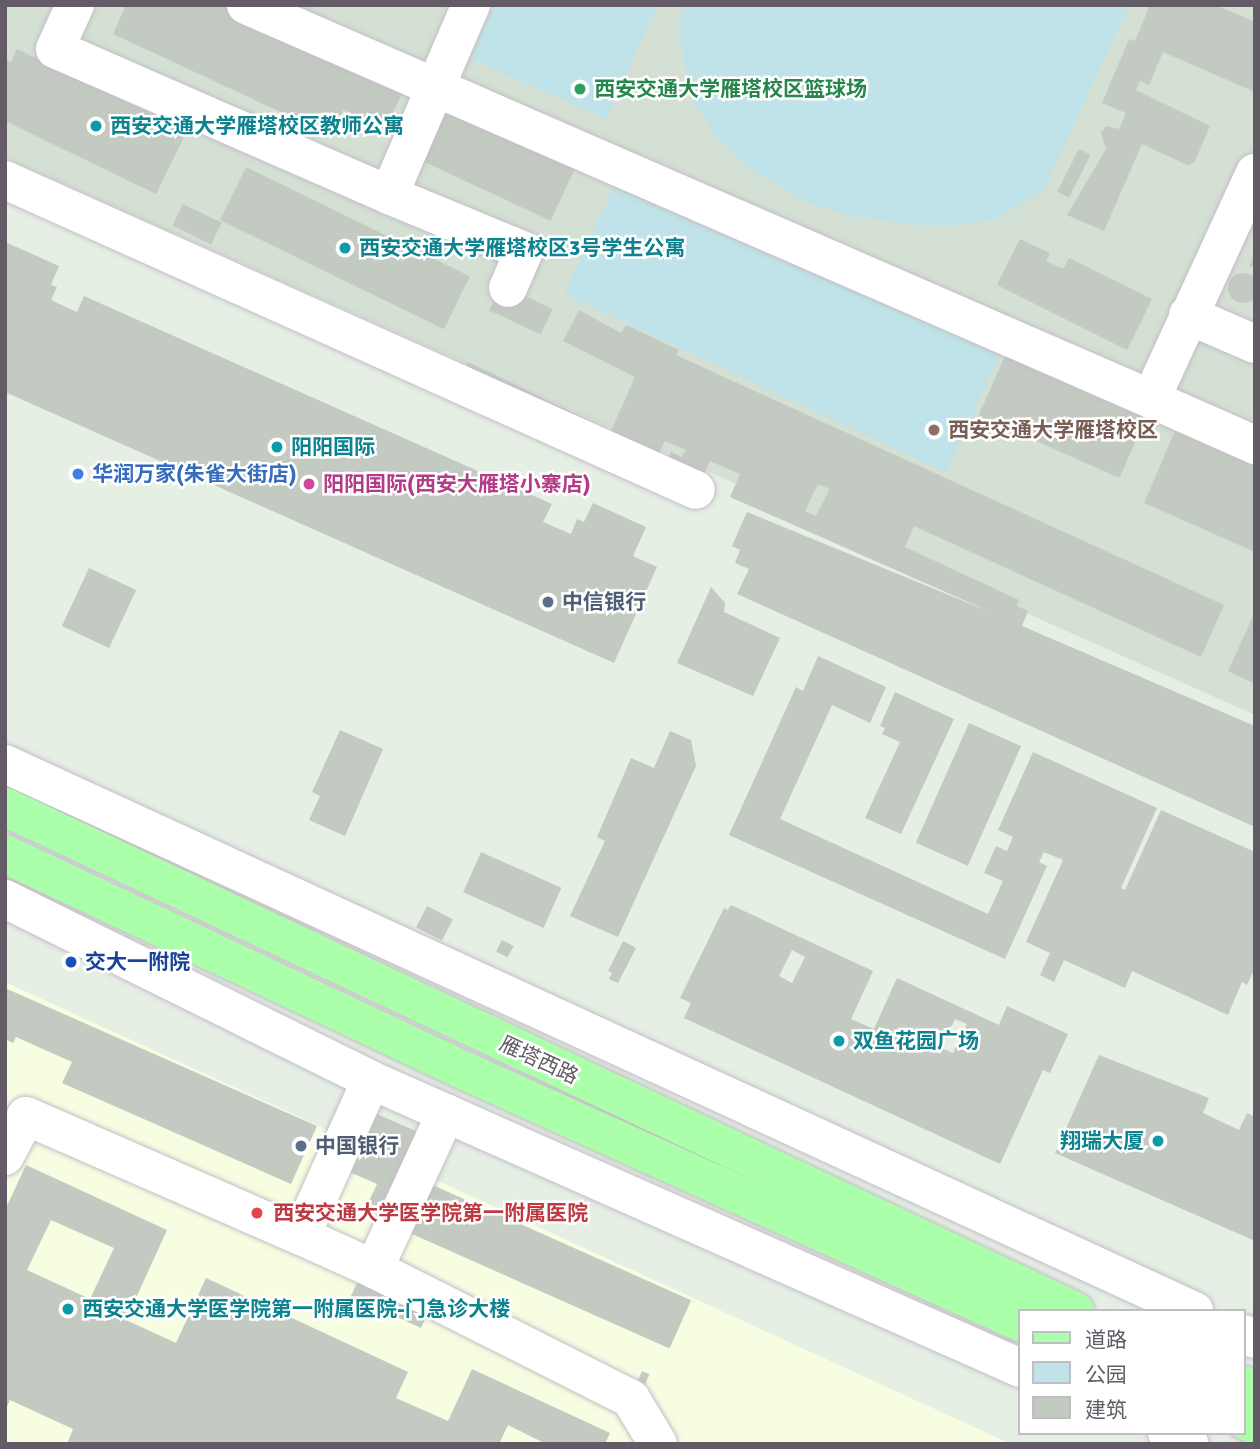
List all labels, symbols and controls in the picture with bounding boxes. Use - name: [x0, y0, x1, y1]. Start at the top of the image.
- place label: 西安交通大学雁塔校区篮球场: [594, 76, 867, 102]
- marker: 西安交通大学雁塔校区篮球场: [572, 81, 588, 97]
- place label: 西安交通大学雁塔校区教师公寓: [110, 113, 404, 139]
- marker: 西安交通大学雁塔校区教师公寓: [88, 118, 104, 134]
- place label: 西安交通大学雁塔校区3号学生公寓: [359, 235, 685, 261]
- marker: 西安交通大学雁塔校区3号学生公寓: [337, 240, 353, 256]
- place label: 西安交通大学雁塔校区: [948, 417, 1158, 443]
- marker: 西安交通大学雁塔校区: [926, 422, 942, 438]
- place label: 阳阳国际: [291, 434, 375, 460]
- marker: 阳阳国际: [269, 439, 285, 455]
- place label: 华润万家(朱雀大街店): [92, 461, 297, 487]
- marker: 华润万家(朱雀大街店): [70, 466, 86, 482]
- place label: 阳阳国际(西安大雁塔小寨店): [323, 471, 591, 497]
- marker: 阳阳国际(西安大雁塔小寨店): [301, 476, 317, 492]
- place label: 中信银行: [562, 589, 646, 615]
- marker: 中信银行: [540, 594, 556, 610]
- place label: 交大一附院: [85, 949, 190, 975]
- marker: 交大一附院: [63, 954, 79, 970]
- place label: 双鱼花园广场: [853, 1028, 979, 1054]
- street label: 雁塔西路: [496, 1031, 582, 1089]
- marker: 双鱼花园广场: [831, 1033, 847, 1049]
- place label: 翔瑞大厦: [1060, 1128, 1144, 1154]
- place label: 中国银行: [315, 1133, 399, 1159]
- marker: 翔瑞大厦: [1150, 1133, 1166, 1149]
- marker: 中国银行: [293, 1138, 309, 1154]
- place label: 西安交通大学医学院第一附属医院: [273, 1200, 588, 1226]
- marker: 西安交通大学医学院第一附属医院: [247, 1203, 267, 1223]
- place label: 西安交通大学医学院第一附属医院-门急诊大楼: [82, 1296, 510, 1322]
- marker: 西安交通大学医学院第一附属医院-门急诊大楼: [60, 1301, 76, 1317]
- legend: [1018, 1309, 1246, 1435]
- text: 道路: [1085, 1327, 1127, 1353]
- text: 公园: [1085, 1362, 1127, 1388]
- text: 建筑: [1085, 1397, 1127, 1423]

